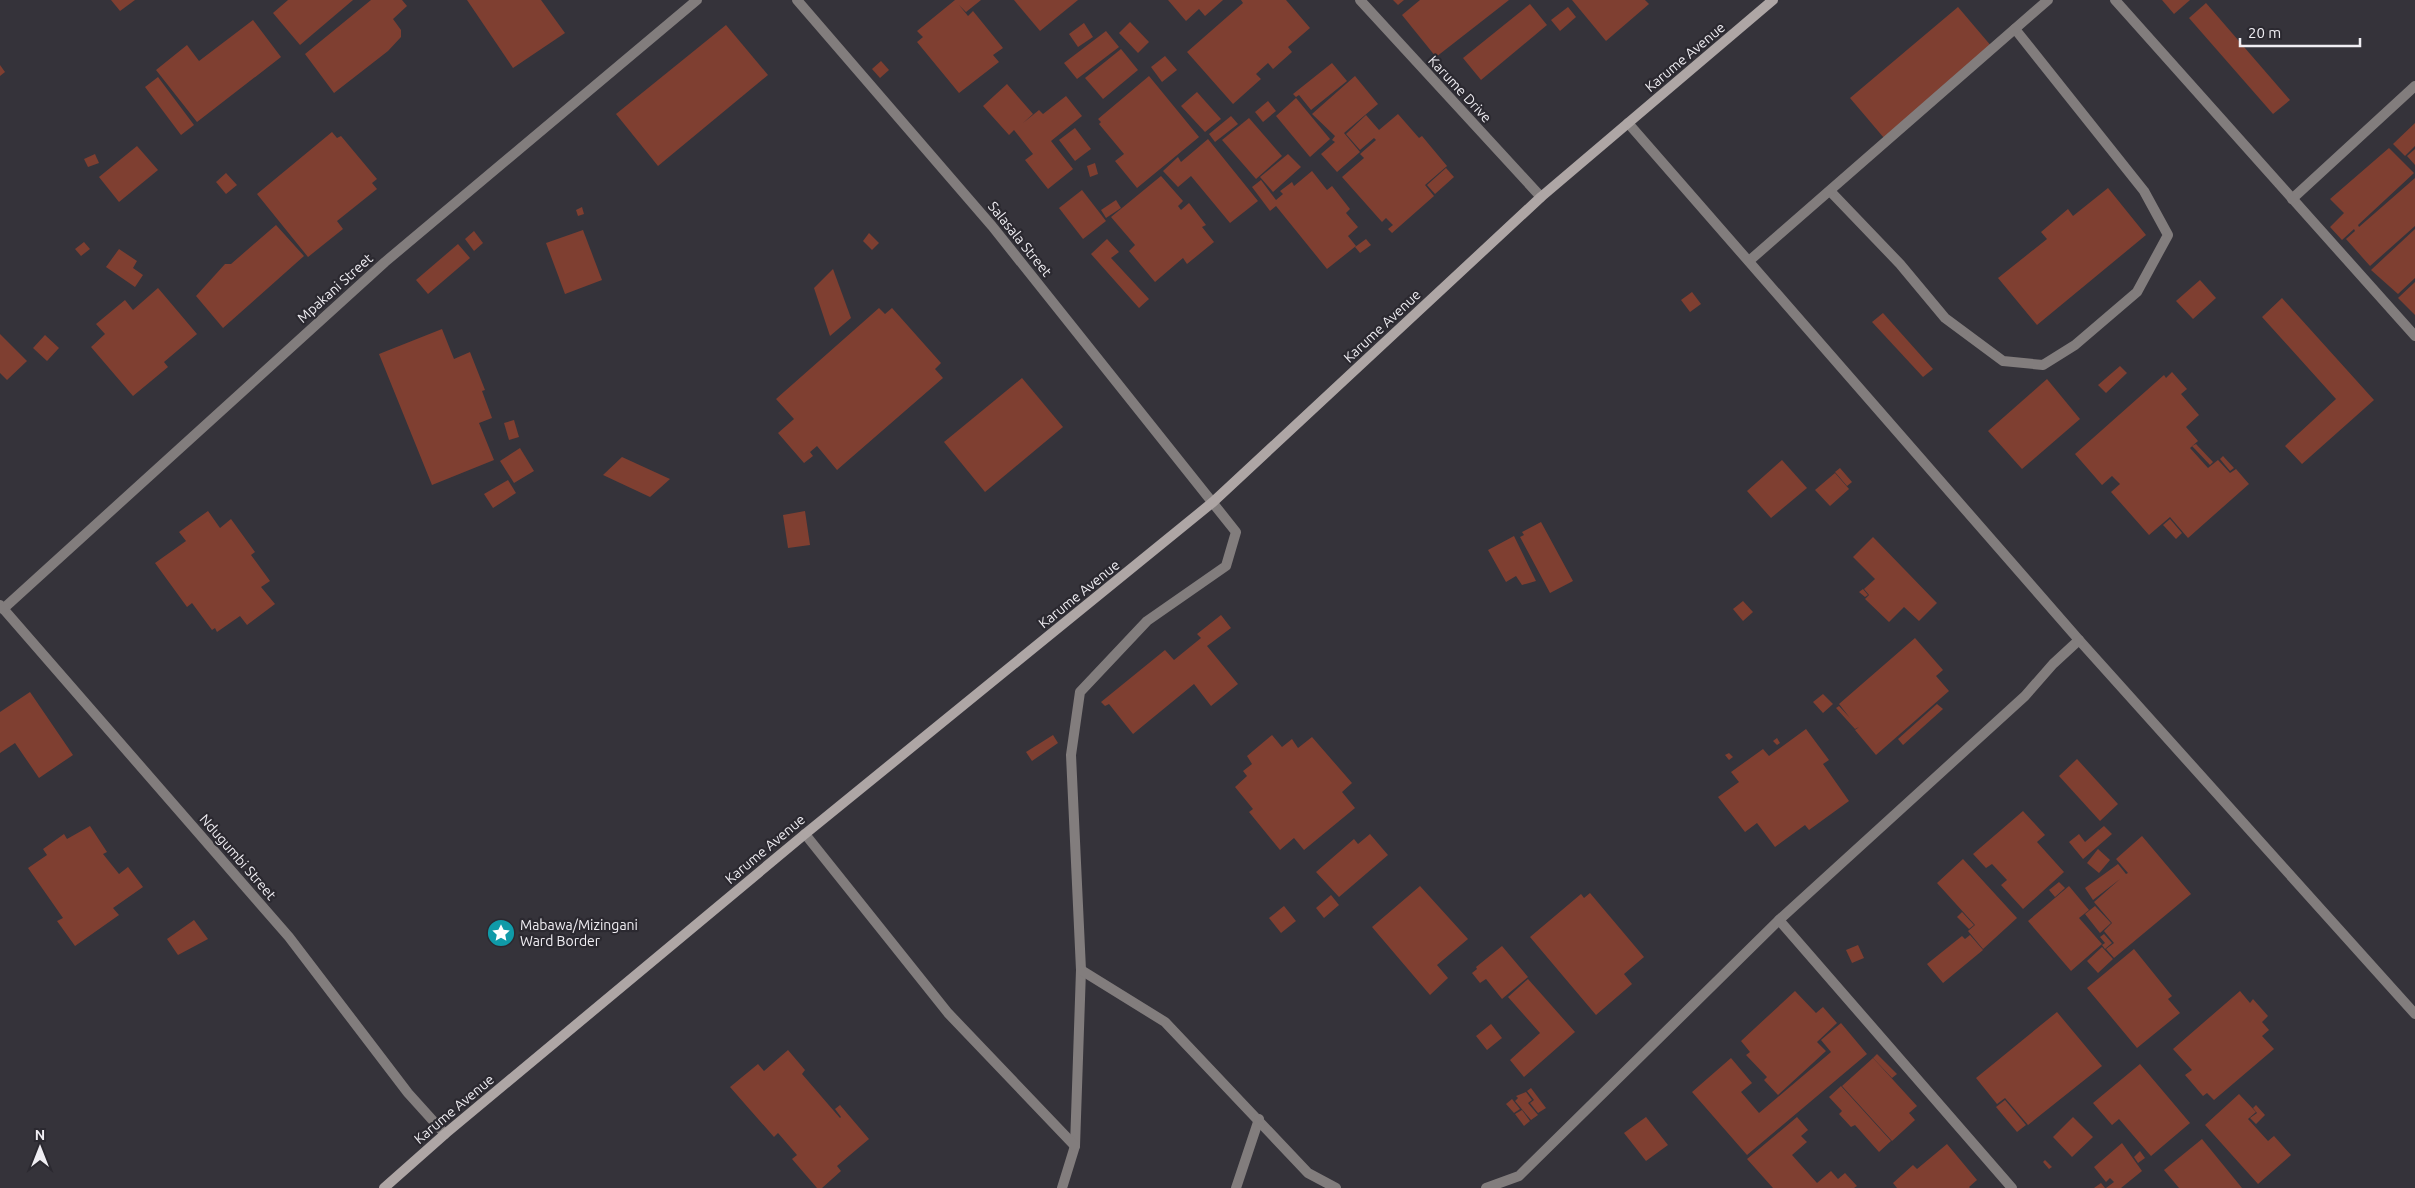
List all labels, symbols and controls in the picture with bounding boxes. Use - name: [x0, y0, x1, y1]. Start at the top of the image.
- scale bar: [2240, 15, 2360, 47]
- street label: Karume Avenue: [1642, 19, 1728, 95]
- text: 20 m: [2248, 24, 2281, 41]
- street label: Karume Drive: [1425, 52, 1495, 126]
- street label: Salasala Street: [985, 198, 1055, 280]
- street label: Mpakani Street: [294, 250, 376, 326]
- street label: Karume Avenue: [1340, 286, 1424, 366]
- street label: Karume Avenue: [1035, 557, 1123, 631]
- street label: Ndugumbi Street: [196, 811, 280, 903]
- street label: Karume Avenue: [722, 811, 808, 887]
- place label: Mabawa/Mizingani Ward Border: [520, 917, 638, 949]
- place icon: Mabawa/Mizingani Ward Border: [486, 918, 516, 948]
- street label: Karume Avenue: [411, 1071, 497, 1147]
- north arrow: [15, 1123, 65, 1173]
- text: N: [35, 1127, 45, 1143]

